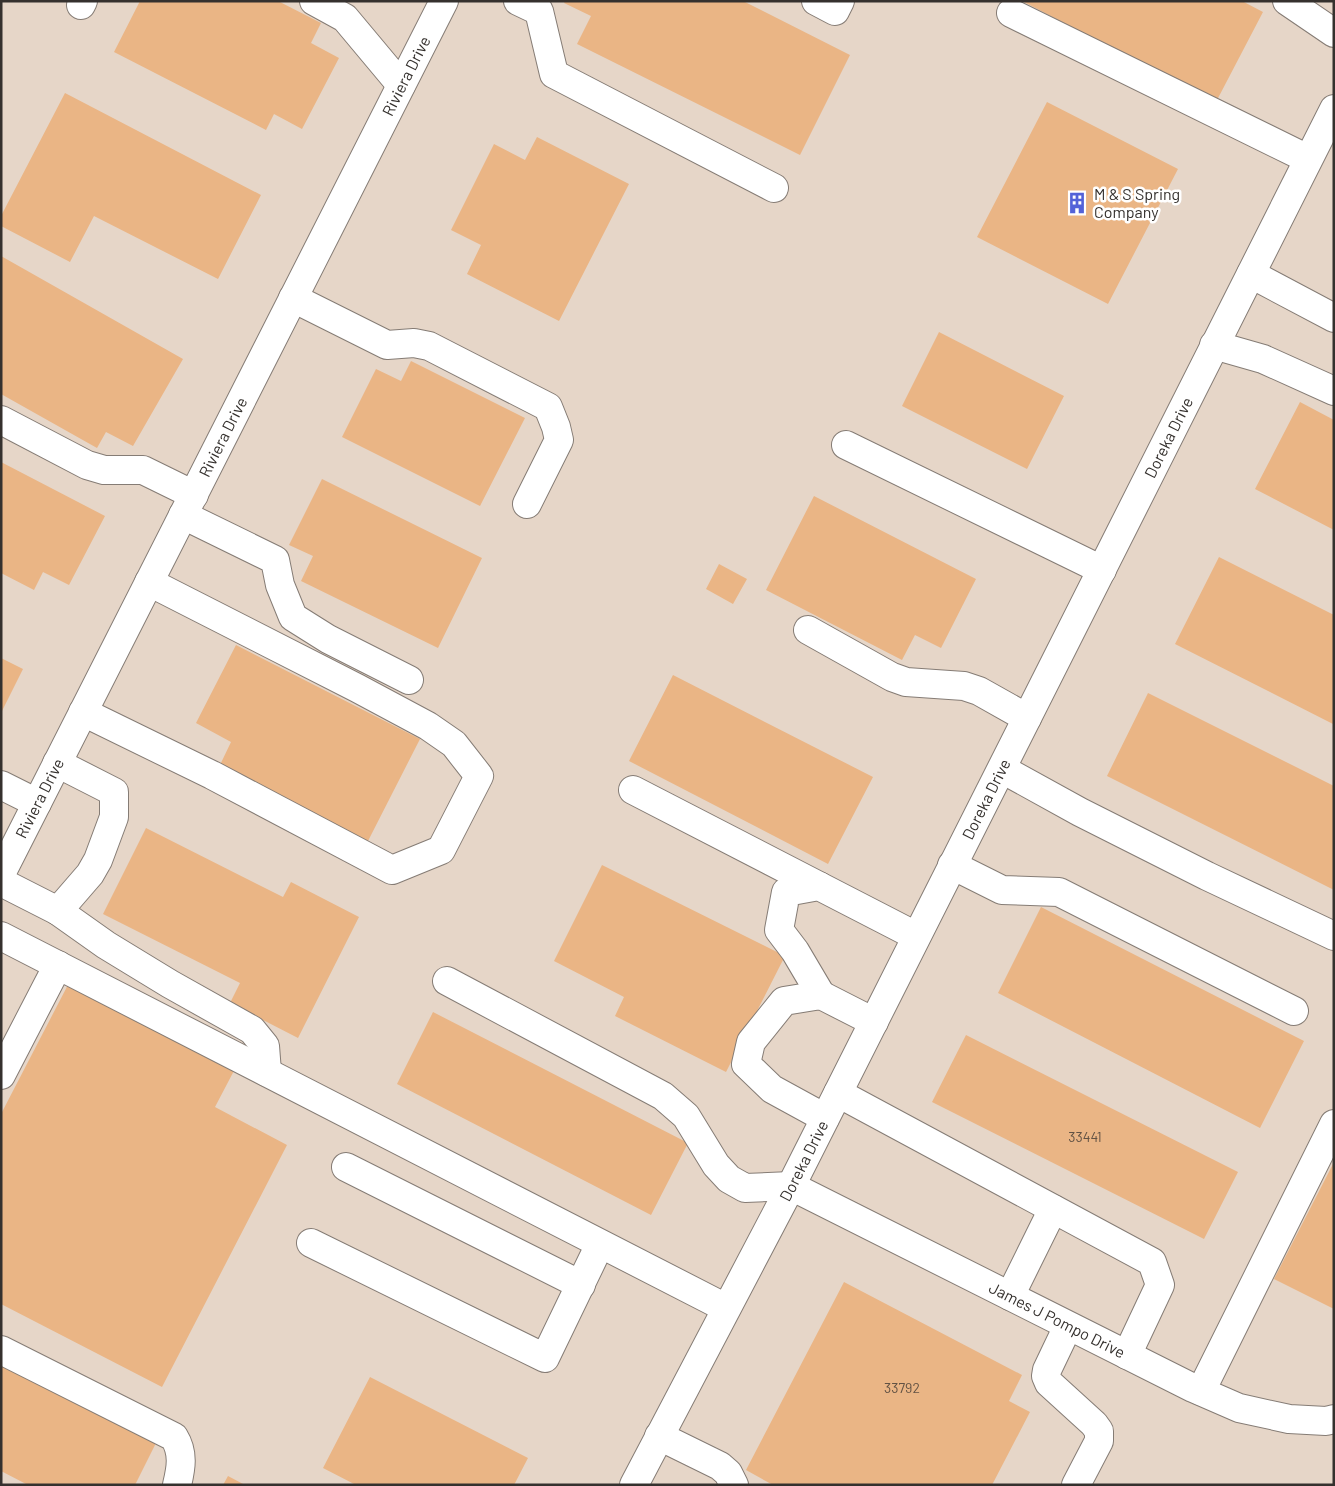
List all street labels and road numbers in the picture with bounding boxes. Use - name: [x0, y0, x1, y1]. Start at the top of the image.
- street label: Riviera Drive: [377, 33, 434, 119]
- street label: Riviera Drive: [194, 394, 250, 480]
- street label: Doreka Drive: [1140, 394, 1196, 481]
- street label: Riviera Drive: [11, 755, 67, 841]
- street label: Doreka Drive: [957, 755, 1014, 842]
- street label: Doreka Drive: [775, 1117, 832, 1204]
- street label: James J Pompo Drive: [986, 1277, 1129, 1361]

